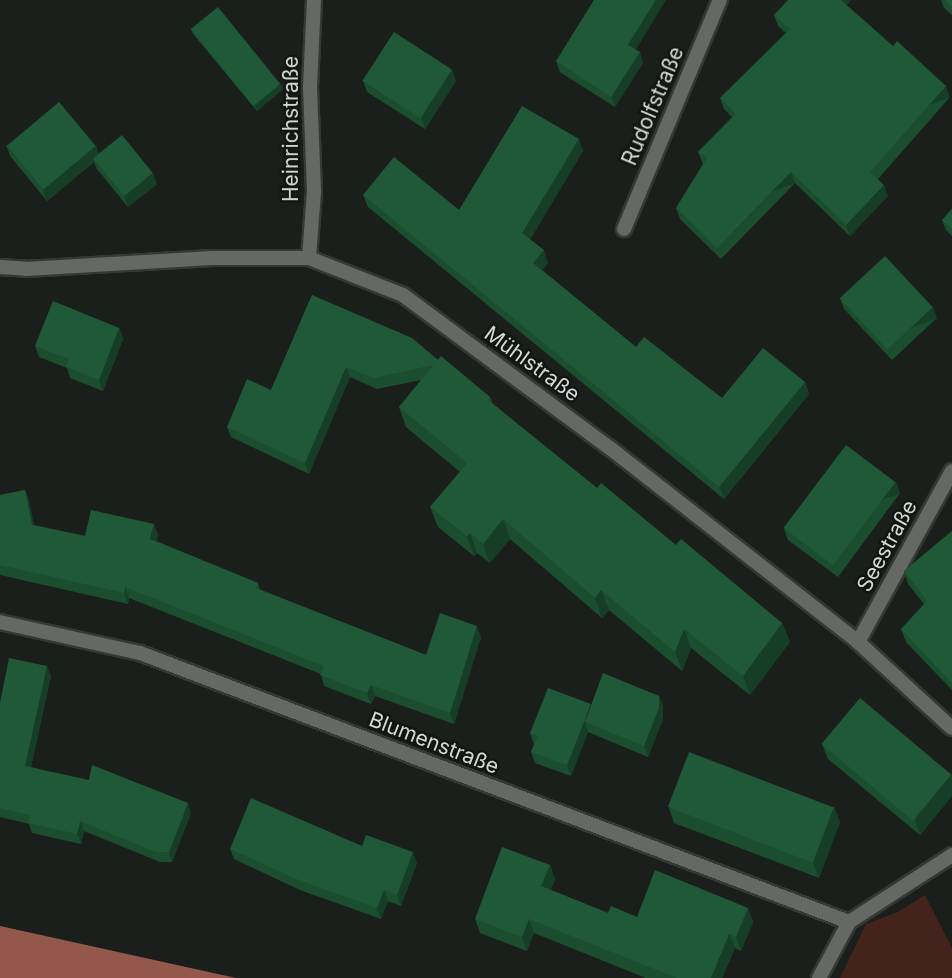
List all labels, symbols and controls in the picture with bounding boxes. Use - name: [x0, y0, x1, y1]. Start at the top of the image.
- street label: Rudolfstraße: [617, 43, 689, 169]
- street label: Heinrichstraße: [278, 56, 304, 202]
- street label: Mühlstraße: [479, 321, 585, 407]
- street label: Seestraße: [852, 496, 922, 596]
- street label: Blumenstraße: [365, 707, 503, 779]

